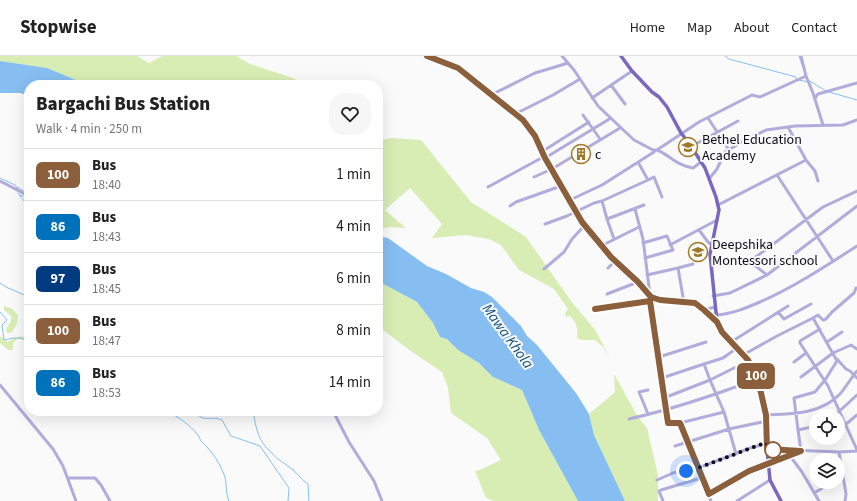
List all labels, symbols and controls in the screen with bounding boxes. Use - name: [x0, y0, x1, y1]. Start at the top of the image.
- text: Stopwise: [20, 14, 96, 41]
- text: Home: [630, 18, 665, 38]
- text: Map: [687, 18, 712, 38]
- text: About: [734, 18, 769, 38]
- text: Contact: [791, 18, 837, 38]
- text: Bargachi Bus Station: [36, 91, 210, 118]
- button: heart: [329, 93, 371, 135]
- text: Walk · 4 min · 250 m: [36, 120, 142, 138]
- place label: Bethel Education Academy: [702, 130, 802, 166]
- school or university icon: Bethel Education Academy: [677, 136, 699, 158]
- building icon: c: [570, 143, 592, 165]
- place label: c: [595, 145, 602, 165]
- text: Bus: [92, 155, 116, 176]
- text: 1 min: [336, 164, 371, 185]
- text: 100: [47, 165, 69, 185]
- text: 18:40: [92, 176, 121, 194]
- text: Bus: [92, 207, 116, 228]
- text: 4 min: [336, 216, 371, 237]
- text: 86: [51, 217, 65, 237]
- text: 18:43: [92, 228, 121, 246]
- place label: Deepshika Montessori school: [712, 235, 818, 271]
- school or university icon: Deepshika Montessori school: [687, 241, 709, 263]
- text: Bus: [92, 259, 116, 280]
- text: 6 min: [336, 268, 371, 289]
- text: 97: [51, 269, 65, 289]
- text: 18:45: [92, 280, 121, 298]
- water label: Mawa Khola: [477, 299, 538, 373]
- text: Bus: [92, 311, 116, 332]
- text: 8 min: [336, 320, 371, 341]
- text: 100: [47, 321, 69, 341]
- text: 18:47: [92, 332, 121, 350]
- text: Bus: [92, 363, 116, 384]
- line badge: 100: [733, 363, 779, 389]
- text: 100: [745, 366, 767, 386]
- text: 14 min: [329, 372, 371, 393]
- text: 86: [51, 373, 65, 393]
- text: 18:53: [92, 384, 121, 402]
- map controls: [809, 409, 845, 489]
- button: locate: [809, 409, 845, 445]
- unlabelled marker: [764, 441, 782, 459]
- button: layers: [809, 453, 845, 489]
- your location: [676, 461, 696, 481]

